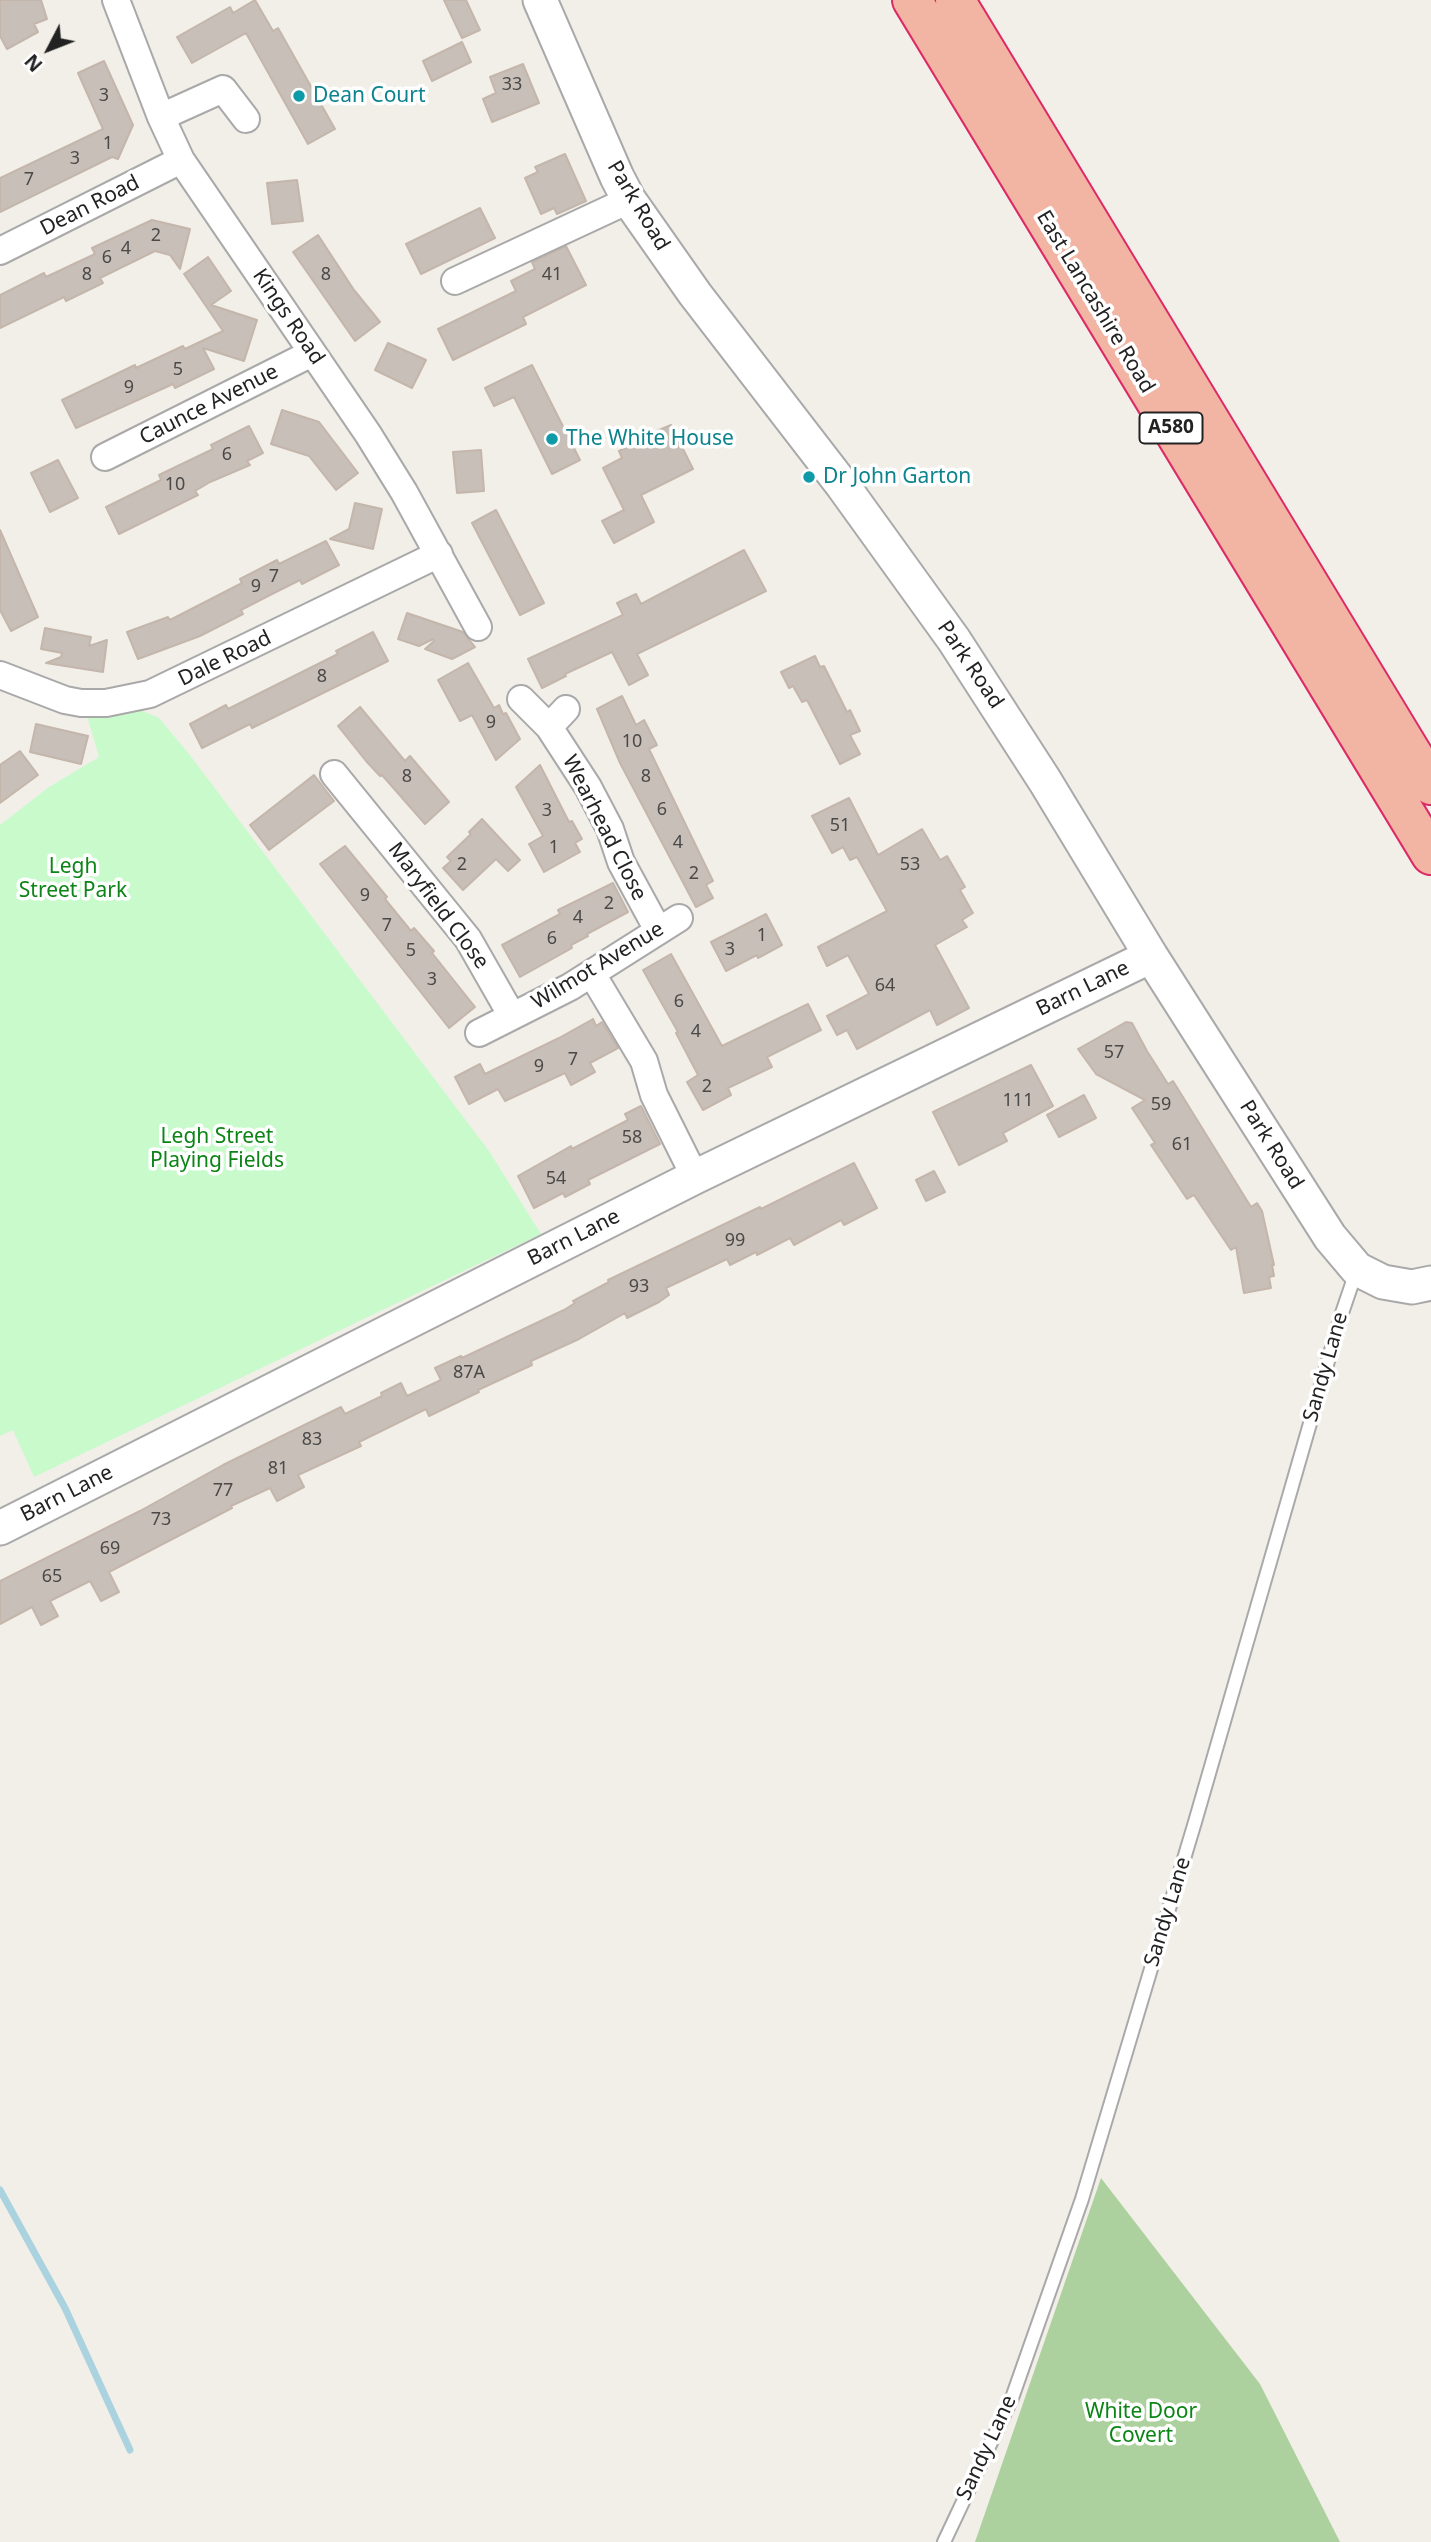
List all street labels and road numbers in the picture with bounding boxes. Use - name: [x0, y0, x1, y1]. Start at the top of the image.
- street label: Park Road: [601, 157, 675, 255]
- street label: Dean Road: [36, 170, 144, 242]
- street label: East Lancashire Road: [1030, 206, 1160, 398]
- street label: Kings Road: [247, 264, 329, 370]
- street label: Caunce Avenue: [136, 359, 282, 451]
- road number: A580: [1140, 412, 1202, 444]
- street label: Park Road: [932, 616, 1008, 714]
- street label: Dale Road: [174, 626, 276, 692]
- street label: Wearhead Close: [557, 751, 651, 905]
- street label: Maryfield Close: [382, 838, 494, 974]
- street label: Wilmot Avenue: [527, 917, 669, 1015]
- street label: Barn Lane: [1032, 956, 1134, 1022]
- street label: Park Road: [1234, 1096, 1308, 1194]
- street label: Barn Lane: [524, 1204, 624, 1272]
- street label: Sandy Lane: [1298, 1309, 1354, 1425]
- street label: Barn Lane: [17, 1460, 117, 1528]
- street label: Sandy Lane: [1139, 1854, 1197, 1970]
- street label: Sandy Lane: [952, 2391, 1022, 2505]

